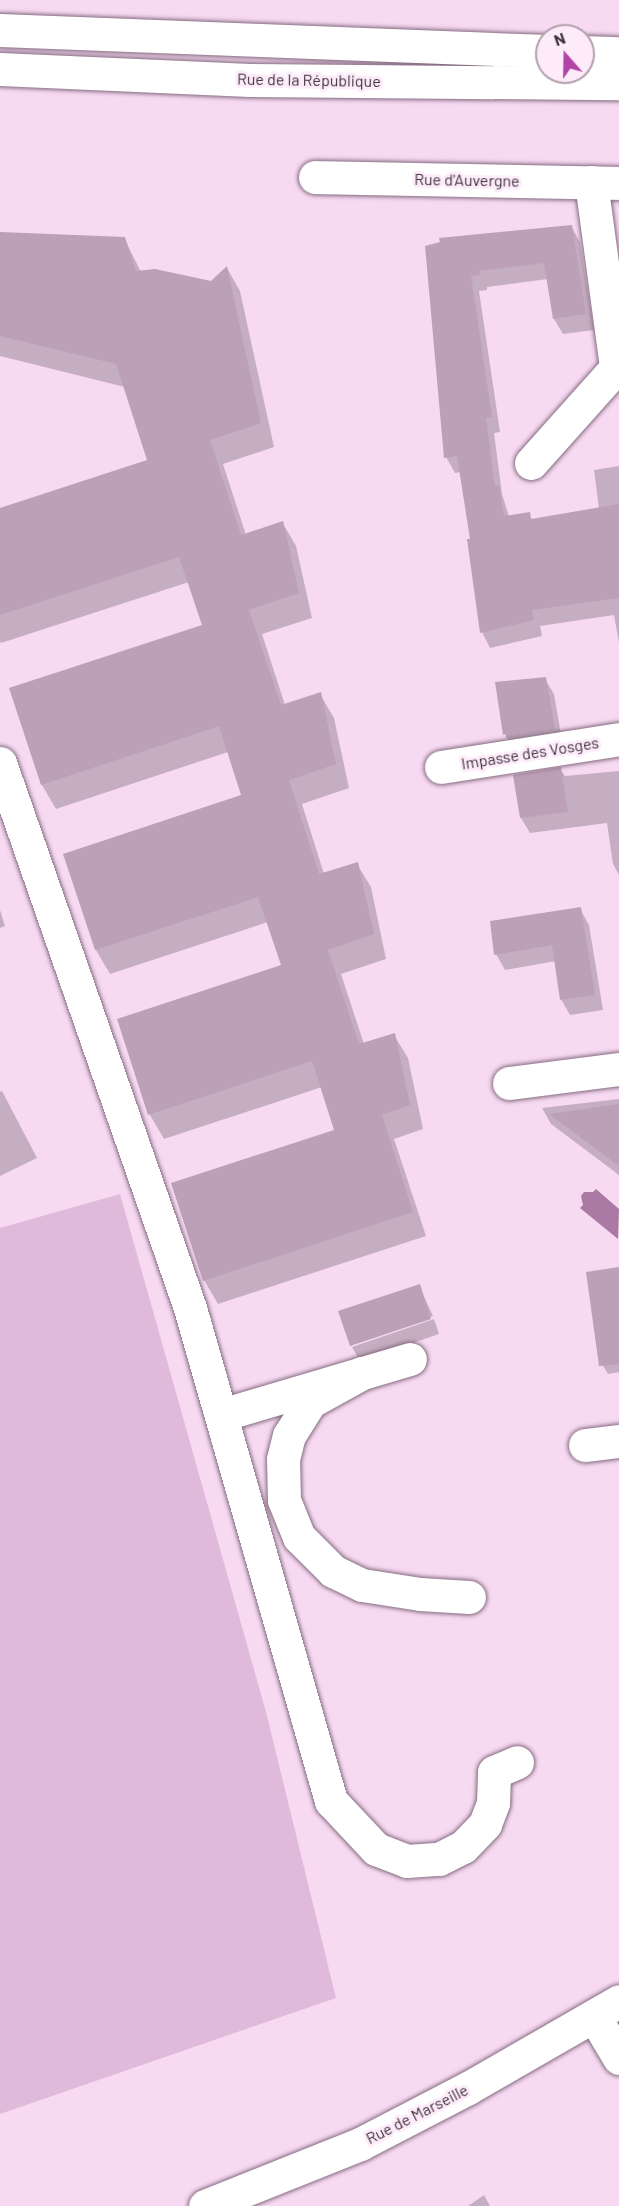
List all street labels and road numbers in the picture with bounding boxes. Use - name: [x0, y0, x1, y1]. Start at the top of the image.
- street label: Rue de la République: [237, 69, 381, 91]
- street label: Rue d'Auvergne: [414, 169, 520, 191]
- street label: Impasse des Vosges: [460, 733, 600, 773]
- street label: Rue de Marseille: [363, 2080, 471, 2148]

